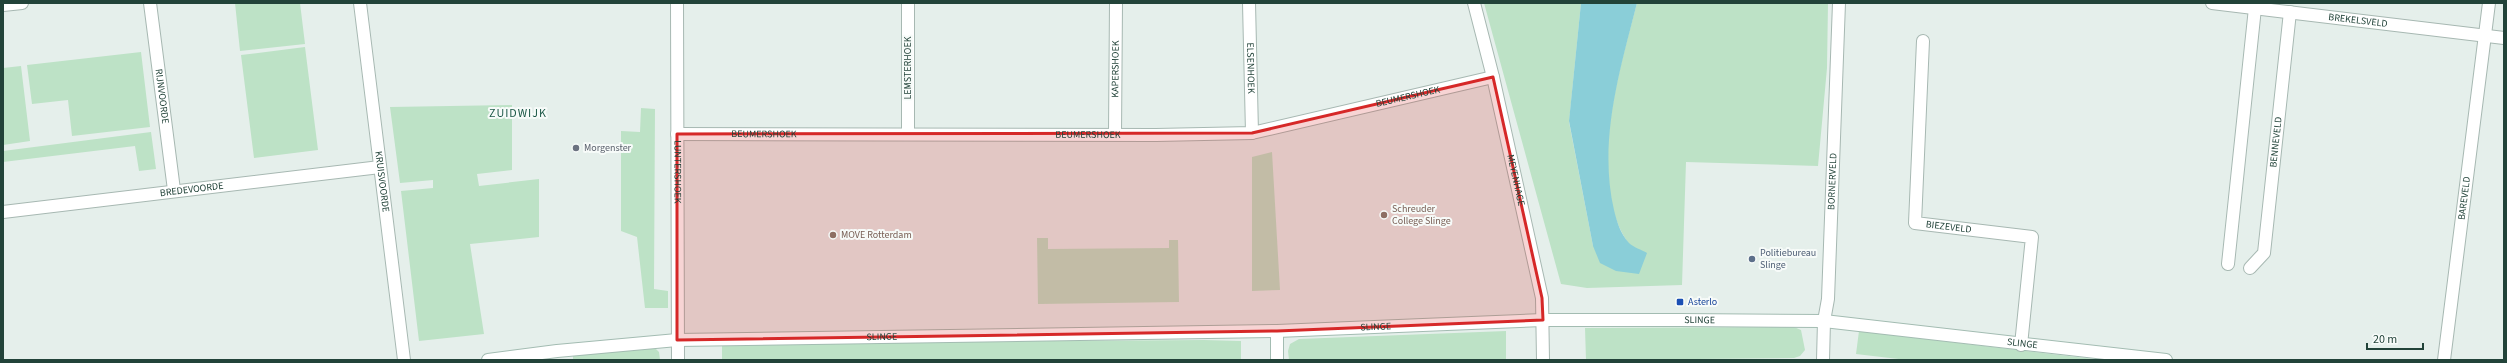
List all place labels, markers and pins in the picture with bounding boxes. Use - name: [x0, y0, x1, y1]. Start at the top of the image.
- place label: Morgenster: [584, 141, 632, 155]
- marker: Morgenster: [571, 143, 581, 153]
- place label: Schreuder College Slinge: [1392, 202, 1451, 228]
- marker: Schreuder College Slinge: [1379, 210, 1389, 220]
- place label: MOVE Rotterdam: [841, 228, 912, 242]
- marker: MOVE Rotterdam: [828, 230, 838, 240]
- place label: Politiebureau Slinge: [1760, 246, 1816, 272]
- marker: Politiebureau Slinge: [1747, 254, 1757, 264]
- place label: Asterlo: [1688, 295, 1717, 309]
- marker: Asterlo: [1675, 297, 1685, 307]

